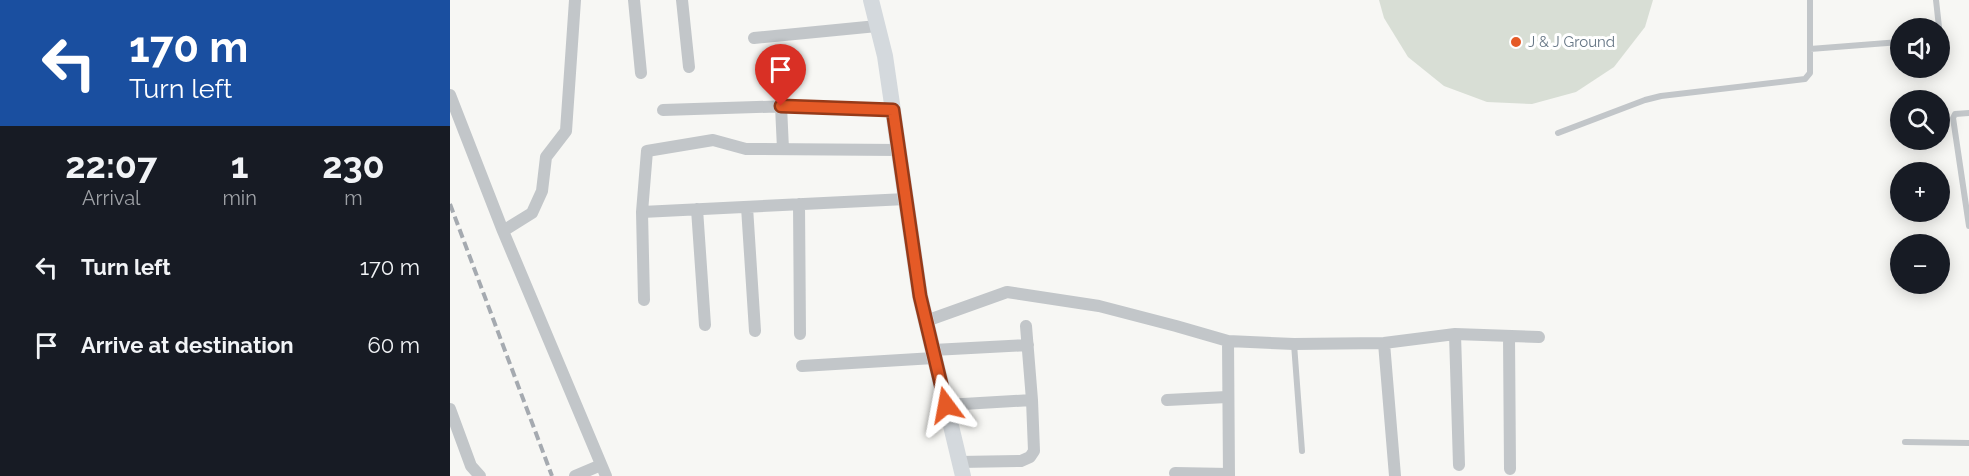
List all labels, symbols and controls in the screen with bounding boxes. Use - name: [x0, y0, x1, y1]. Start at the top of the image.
- map controls: [1890, 18, 1950, 294]
- button: sound: [1890, 18, 1950, 78]
- text: 170 m: [129, 23, 248, 72]
- icon: left: [30, 24, 108, 102]
- place label: J & J Ground: [1528, 33, 1615, 51]
- marker: J & J Ground: [1509, 35, 1523, 49]
- pin: [755, 44, 806, 106]
- icon: arrive: [764, 53, 797, 86]
- text: Turn left: [129, 73, 232, 104]
- button: search: [1890, 90, 1950, 150]
- text: 22:07: [65, 144, 157, 186]
- text: 1: [231, 144, 249, 186]
- text: 230: [322, 144, 385, 186]
- button: +: [1890, 162, 1950, 222]
- text: Arrival: [82, 186, 141, 210]
- text: min: [222, 186, 257, 210]
- text: m: [344, 186, 363, 210]
- button: −: [1890, 234, 1950, 294]
- icon: left: [30, 251, 63, 284]
- text: Turn left: [81, 254, 171, 280]
- text: 170 m: [360, 254, 420, 280]
- icon: arrive: [30, 329, 63, 362]
- text: Arrive at destination: [81, 332, 294, 358]
- text: 60 m: [367, 332, 420, 358]
- position arrow: [914, 373, 978, 437]

